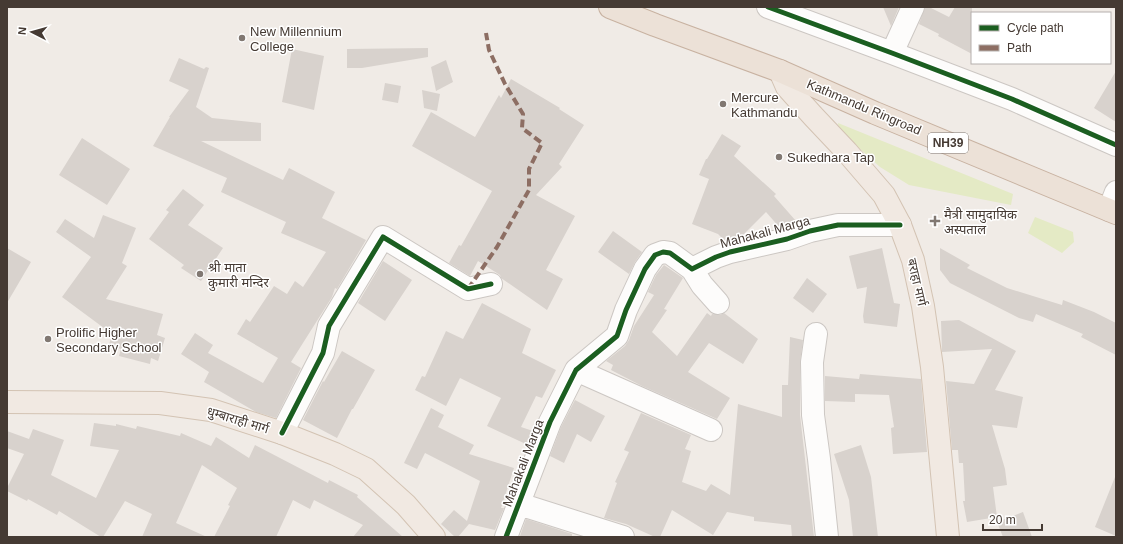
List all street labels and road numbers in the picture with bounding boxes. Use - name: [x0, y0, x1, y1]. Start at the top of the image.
- street label: Kathmandu Ringroad: [805, 76, 923, 138]
- road number: NH39: [928, 133, 968, 153]
- street label: Mahakali Marga: [718, 213, 812, 251]
- street label: बराहा मार्ग: [904, 257, 930, 308]
- street label: धुम्बाराही मार्ग: [205, 403, 272, 438]
- street label: Mahakali Marga: [499, 416, 547, 509]

